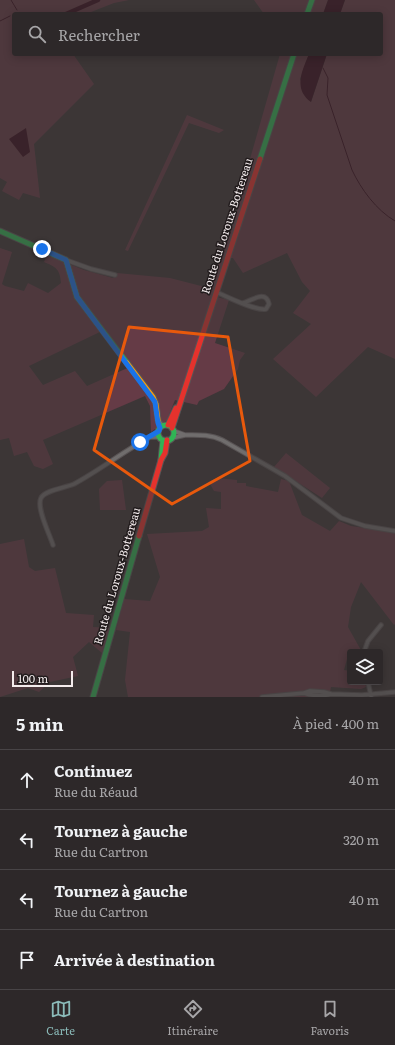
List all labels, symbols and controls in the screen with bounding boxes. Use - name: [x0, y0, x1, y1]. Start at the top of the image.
- search box: [12, 12, 383, 56]
- icon: search: [26, 23, 48, 45]
- text: Rechercher: [58, 23, 140, 46]
- street label: Route du Loroux-Bottereau: [196, 156, 256, 296]
- route end: [33, 240, 51, 258]
- route start: [131, 433, 149, 451]
- street label: Route du Loroux-Bottereau: [89, 505, 143, 646]
- map controls: [347, 649, 383, 685]
- button: layers: [347, 649, 383, 685]
- scale bar: [12, 669, 73, 688]
- text: 100 m: [18, 670, 48, 686]
- text: 5 min: [16, 711, 64, 736]
- text: À pied · 400 m: [293, 714, 379, 733]
- text: Continuez: [54, 759, 132, 782]
- icon: ahead: [16, 769, 38, 791]
- text: 40 m: [349, 770, 379, 789]
- text: Rue du Réaud: [54, 782, 138, 801]
- text: Tournez à gauche: [54, 819, 187, 842]
- icon: left: [16, 829, 38, 851]
- text: 320 m: [343, 830, 379, 849]
- text: Rue du Cartron: [54, 842, 148, 861]
- text: Tournez à gauche: [54, 879, 187, 902]
- icon: left: [16, 889, 38, 911]
- text: 40 m: [349, 890, 379, 909]
- text: Rue du Cartron: [54, 902, 148, 921]
- text: Arrivée à destination: [54, 948, 215, 971]
- icon: arrive: [16, 949, 38, 971]
- tab: Carte: [46, 998, 75, 1038]
- tab: Itinéraire: [167, 998, 218, 1038]
- tab: Favoris: [311, 998, 349, 1038]

